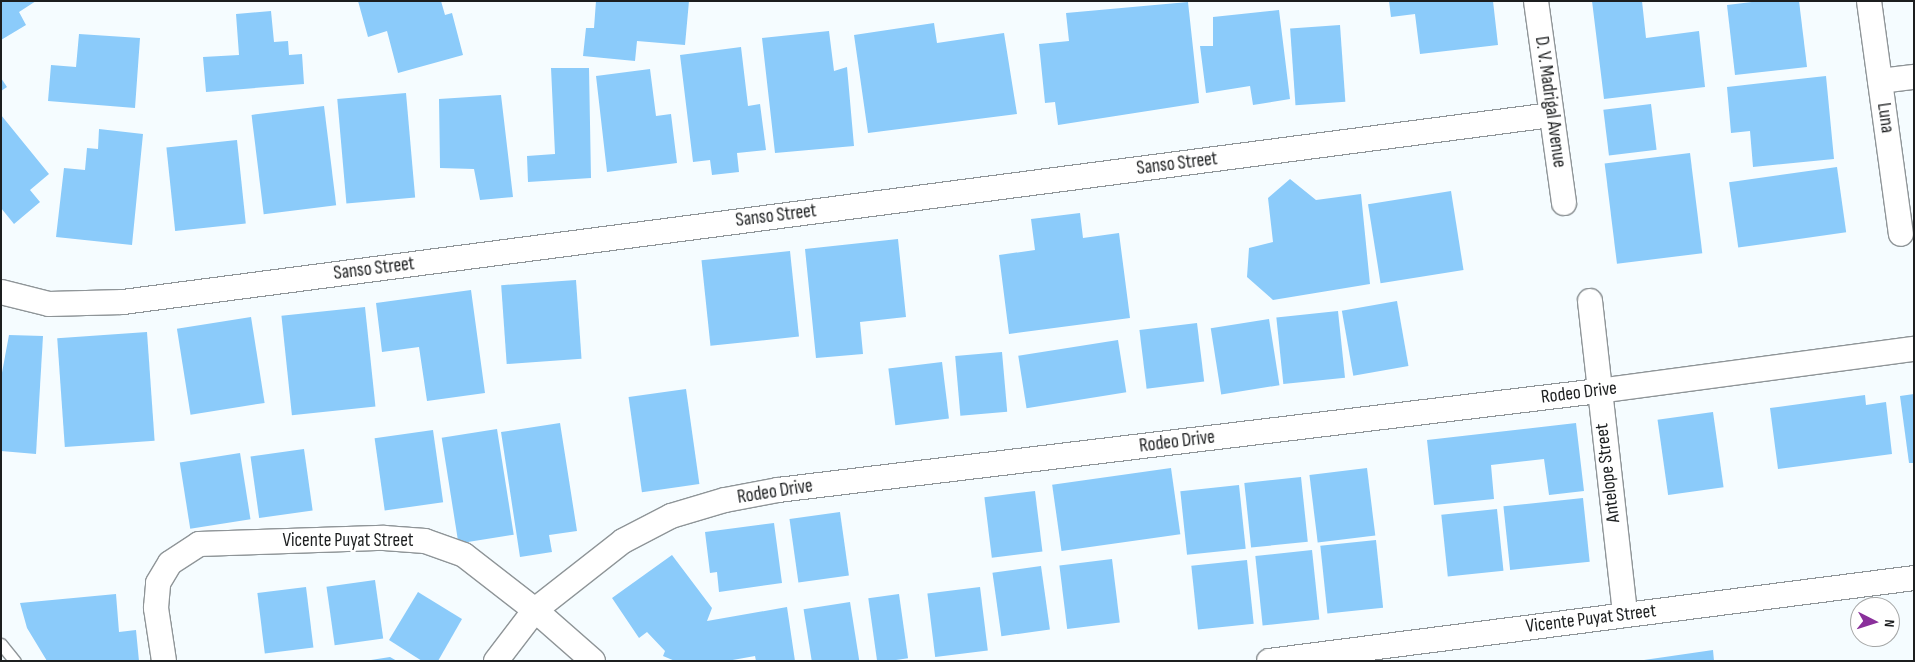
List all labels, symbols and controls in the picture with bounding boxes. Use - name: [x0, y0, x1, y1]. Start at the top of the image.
- street label: D. V. Madrigal Avenue: [1530, 35, 1570, 169]
- street label: Luna: [1872, 101, 1898, 135]
- street label: Sanso Street: [1135, 148, 1219, 180]
- street label: Sanso Street: [734, 200, 818, 232]
- street label: Sanso Street: [332, 253, 416, 285]
- street label: Rodeo Drive: [1540, 377, 1618, 409]
- street label: Antelope Street: [1591, 422, 1625, 524]
- street label: Rodeo Drive: [1138, 426, 1216, 458]
- street label: Rodeo Drive: [736, 475, 814, 509]
- street label: Vicente Puyat Street: [282, 530, 414, 552]
- north arrow: [1850, 597, 1900, 647]
- street label: Vicente Puyat Street: [1525, 600, 1657, 638]
- text: N: [1881, 619, 1898, 628]

